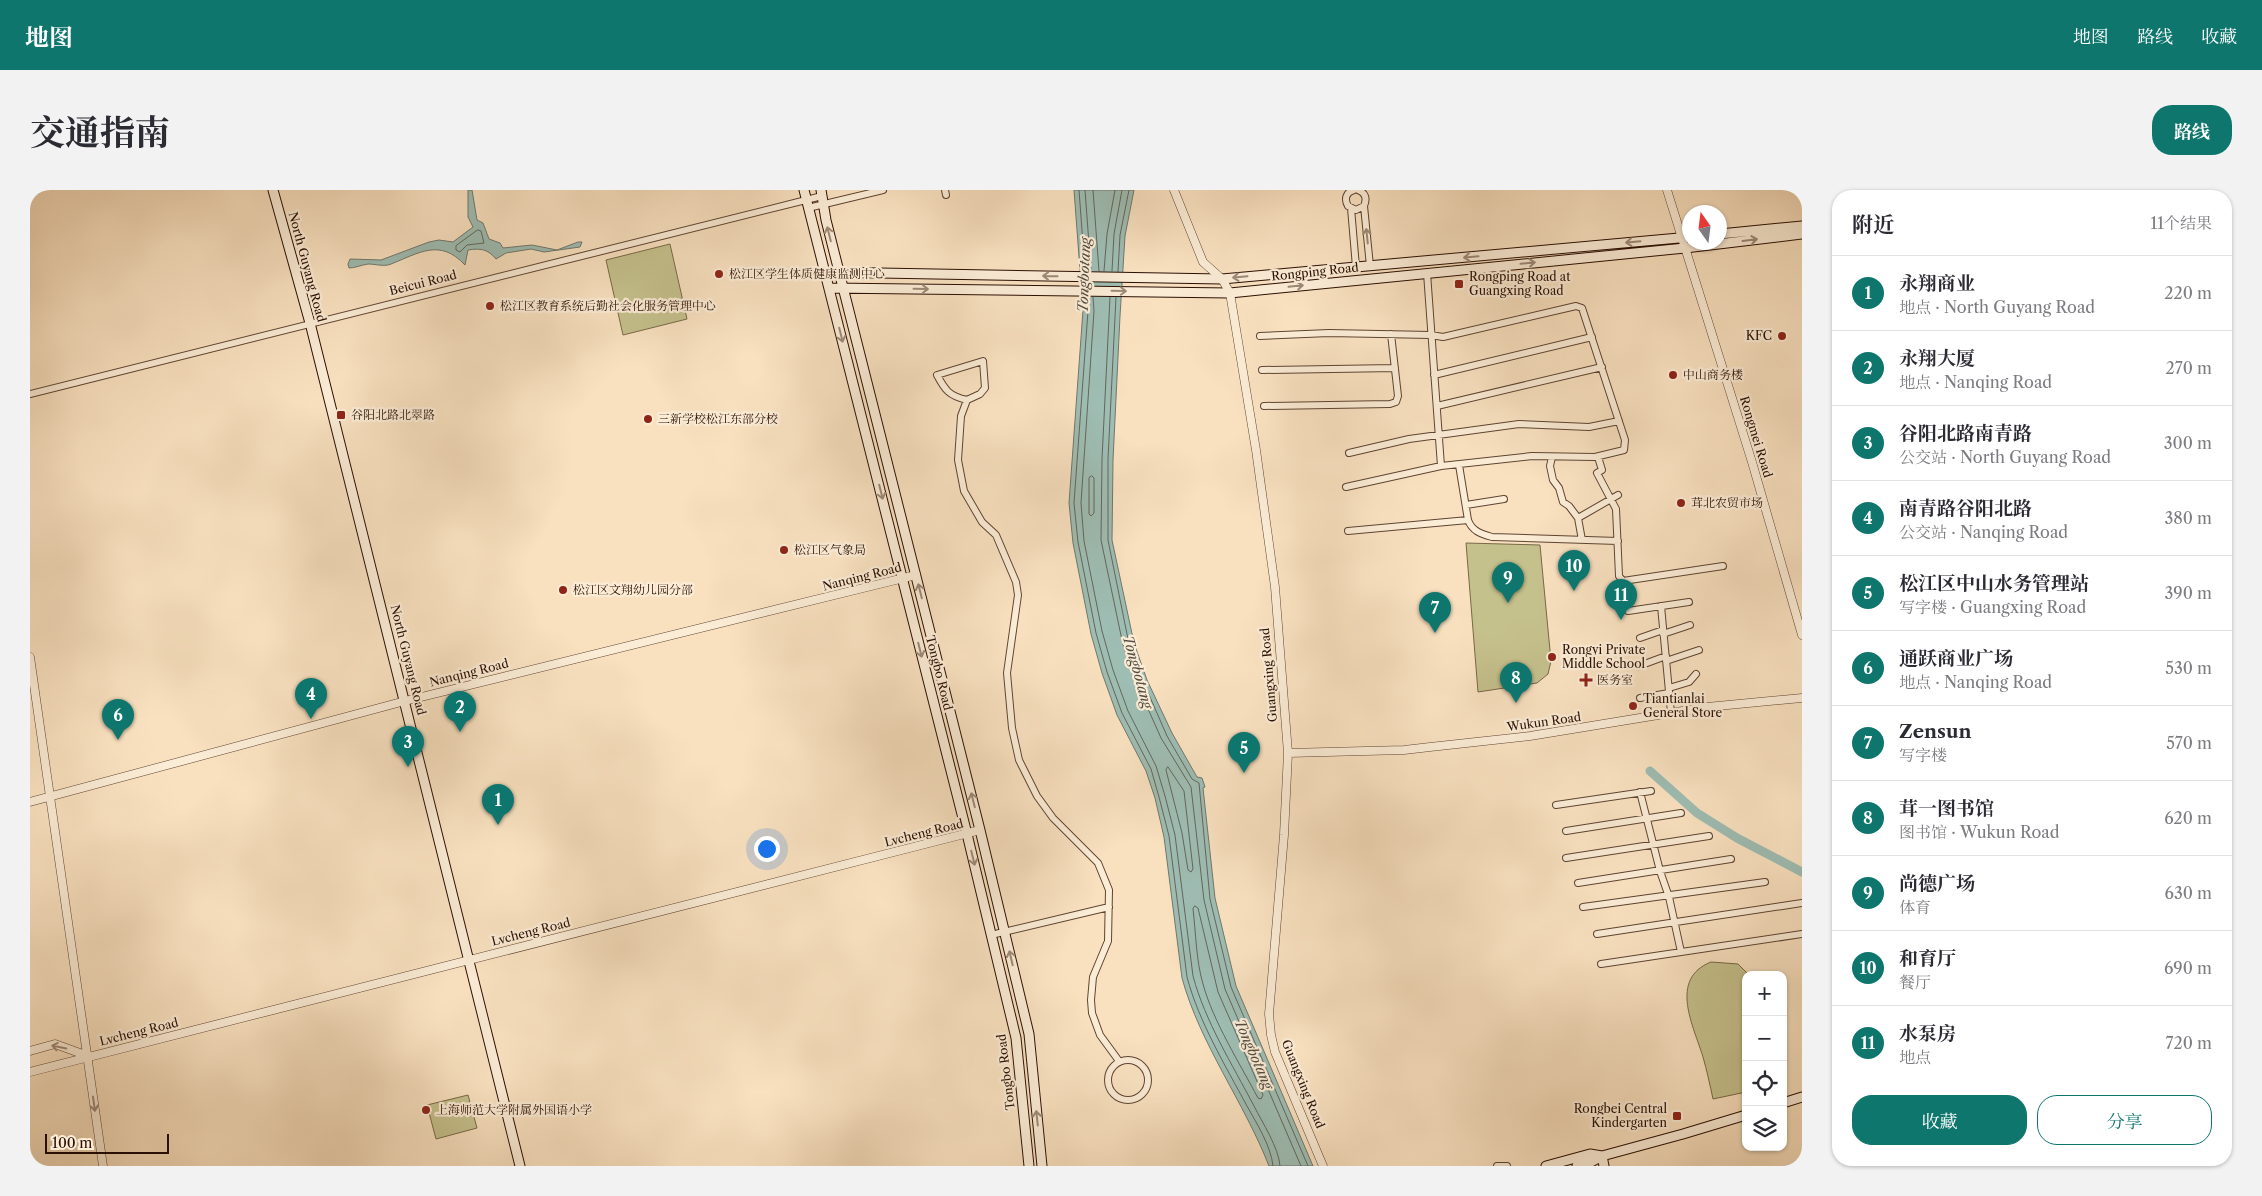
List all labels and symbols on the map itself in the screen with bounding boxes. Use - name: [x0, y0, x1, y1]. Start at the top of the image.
- north arrow: [1682, 205, 1727, 250]
- street label: North Guyang Road: [286, 210, 330, 324]
- one-way arrow: [824, 227, 833, 243]
- one-way arrow: [1362, 228, 1372, 244]
- water label: Tongbotang: [1074, 235, 1094, 313]
- one-way arrow: [1742, 235, 1758, 245]
- one-way arrow: [1625, 237, 1641, 247]
- one-way arrow: [1463, 252, 1479, 261]
- one-way arrow: [1519, 258, 1535, 268]
- street label: Rongping Road: [1271, 259, 1360, 284]
- place label: 松江区学生体质健康监测中心: [729, 266, 885, 281]
- street label: Beicui Road: [388, 267, 459, 298]
- marker: 松江区学生体质健康监测中心: [713, 268, 725, 280]
- place label: Rongping Road at Guangxing Road: [1469, 269, 1571, 298]
- one-way arrow: [1043, 271, 1059, 281]
- one-way arrow: [1232, 273, 1248, 282]
- marker: Rongping Road at Guangxing Road: [1453, 278, 1465, 290]
- one-way arrow: [1288, 281, 1304, 291]
- one-way arrow: [912, 284, 929, 294]
- one-way arrow: [1110, 287, 1126, 296]
- place label: 松江区教育系统后勤社会化服务管理中心: [500, 298, 716, 313]
- marker: 松江区教育系统后勤社会化服务管理中心: [484, 300, 496, 312]
- one-way arrow: [836, 326, 846, 342]
- place label: KFC: [1746, 328, 1772, 343]
- marker: KFC: [1776, 330, 1788, 342]
- place label: 中山商务楼: [1683, 367, 1743, 382]
- marker: 中山商务楼: [1667, 369, 1679, 381]
- street label: Rongmei Road: [1737, 394, 1776, 480]
- place label: 谷阳北路北翠路: [351, 407, 435, 422]
- marker: 谷阳北路北翠路: [335, 409, 347, 421]
- place label: 三新学校松江东部分校: [658, 411, 778, 426]
- marker: 三新学校松江东部分校: [642, 413, 654, 425]
- one-way arrow: [876, 484, 886, 500]
- place label: 茸北农贸市场: [1691, 495, 1763, 510]
- marker: 茸北农贸市场: [1675, 497, 1687, 509]
- place label: 松江区气象局: [794, 542, 866, 557]
- marker: 松江区气象局: [778, 544, 790, 556]
- pin: 10: [1558, 550, 1590, 591]
- street label: Nanqing Road: [821, 559, 904, 594]
- pin: 9: [1492, 562, 1524, 603]
- pin: 11: [1605, 579, 1637, 620]
- place label: 松江区文翔幼儿园分部: [573, 582, 693, 597]
- marker: 松江区文翔幼儿园分部: [557, 584, 569, 596]
- one-way arrow: [915, 584, 924, 600]
- pin: 7: [1419, 592, 1451, 633]
- street label: North Guyang Road: [388, 603, 430, 717]
- street label: Guangxing Road: [1257, 627, 1280, 723]
- water label: Tongbotang: [1119, 633, 1158, 712]
- street label: Tongbo Road: [923, 634, 956, 712]
- one-way arrow: [916, 641, 926, 657]
- place label: Rongyi Private Middle School: [1562, 642, 1646, 671]
- marker: Rongyi Private Middle School: [1546, 651, 1558, 663]
- street label: Nanqing Road: [428, 655, 511, 690]
- pin: 8: [1500, 662, 1532, 703]
- place label: 医务室: [1597, 672, 1633, 687]
- marker: 医务室: [1579, 673, 1593, 687]
- pin: 4: [295, 678, 327, 719]
- pin: 2: [444, 691, 476, 732]
- place label: Tiantianlai General Store: [1643, 691, 1722, 720]
- pin: 6: [102, 699, 134, 740]
- marker: Tiantianlai General Store: [1627, 700, 1639, 712]
- street label: Wukun Road: [1505, 709, 1583, 734]
- pin: 3: [392, 726, 424, 767]
- pin: 5: [1228, 732, 1260, 773]
- pin: 1: [482, 784, 514, 825]
- one-way arrow: [967, 792, 977, 808]
- street label: Lvcheng Road: [883, 815, 966, 850]
- your location: [754, 836, 780, 862]
- one-way arrow: [969, 850, 978, 866]
- street label: Lvcheng Road: [490, 914, 573, 949]
- one-way arrow: [1006, 950, 1015, 966]
- street label: Lvcheng Road: [98, 1014, 181, 1049]
- water label: Tongbotang: [1231, 1016, 1278, 1094]
- street label: Tongbo Road: [993, 1033, 1018, 1111]
- street label: Guangxing Road: [1279, 1037, 1328, 1131]
- one-way arrow: [51, 1042, 67, 1052]
- one-way arrow: [90, 1096, 100, 1112]
- place label: Rongbei Central Kindergarten: [1574, 1101, 1667, 1130]
- place label: 上海师范大学附属外国语小学: [436, 1102, 592, 1117]
- marker: 上海师范大学附属外国语小学: [420, 1104, 432, 1116]
- one-way arrow: [1032, 1110, 1042, 1126]
- marker: Rongbei Central Kindergarten: [1671, 1110, 1683, 1122]
- scale bar: [45, 1131, 169, 1154]

